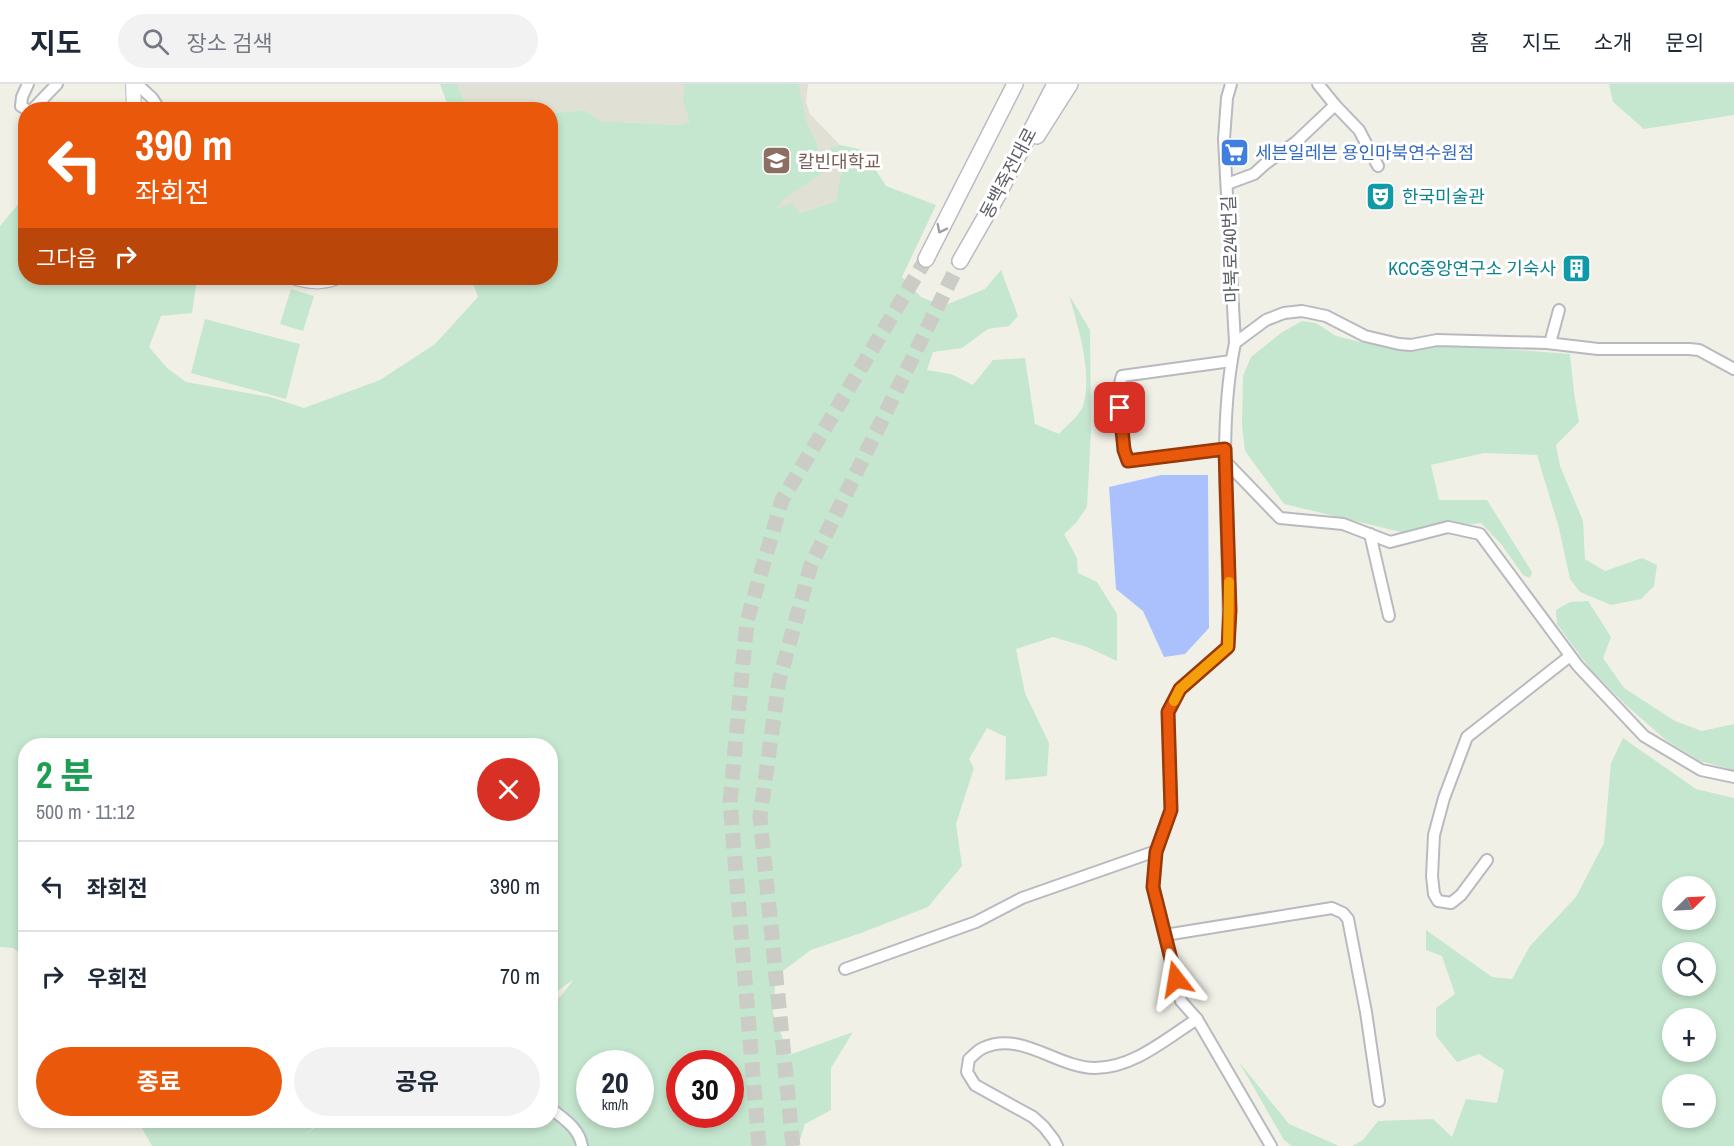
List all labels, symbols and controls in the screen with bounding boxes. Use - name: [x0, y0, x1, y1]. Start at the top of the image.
- search box: [118, 14, 538, 68]
- text: 지도: [30, 24, 82, 62]
- icon: search: [139, 25, 172, 58]
- text: 장소 검색: [187, 28, 273, 58]
- text: 홈: [1470, 28, 1489, 57]
- text: 지도: [1522, 28, 1561, 57]
- text: 소개: [1594, 28, 1632, 57]
- text: 문의: [1665, 28, 1704, 57]
- text: 390 m: [135, 117, 233, 173]
- street label: 동백죽전대로: [974, 123, 1042, 223]
- icon: left: [36, 126, 114, 204]
- supermarket icon: 세븐일레븐 용인마북연수원점: [1218, 136, 1250, 168]
- place label: 세븐일레븐 용인마북연수원점: [1255, 140, 1474, 165]
- school or university icon: 칼빈대학교: [761, 145, 793, 177]
- place label: 칼빈대학교: [798, 149, 881, 174]
- text: 좌회전: [135, 174, 210, 210]
- theatre icon: 한국미술관: [1365, 180, 1397, 212]
- place label: 한국미술관: [1402, 184, 1485, 209]
- street label: 마북로240번길: [1216, 195, 1244, 303]
- one-way arrow: [936, 223, 948, 234]
- icon: right: [109, 240, 142, 273]
- text: 그다음: [36, 243, 97, 273]
- building icon: KCC중앙연구소 기숙사: [1561, 252, 1593, 284]
- place label: KCC중앙연구소 기숙사: [1388, 256, 1556, 281]
- pin: [1094, 382, 1145, 433]
- icon: arrive: [1103, 391, 1136, 424]
- text: 2 분: [36, 751, 94, 799]
- button: close: [477, 758, 540, 821]
- text: 500 m · 11:12: [36, 798, 135, 825]
- icon: left: [36, 870, 69, 903]
- text: 390 m: [490, 871, 540, 901]
- text: 좌회전: [87, 873, 148, 903]
- north arrow: [1662, 876, 1716, 930]
- map controls: [1662, 876, 1716, 1128]
- button: search: [1662, 942, 1716, 996]
- position arrow: [1144, 947, 1208, 1011]
- icon: right: [36, 960, 69, 993]
- text: 70 m: [500, 961, 540, 991]
- text: 우회전: [87, 963, 148, 993]
- button: +: [1662, 1008, 1716, 1062]
- button: 종료: [36, 1047, 282, 1116]
- button: 공유: [294, 1047, 540, 1116]
- speed limit sign: 30: [666, 1050, 744, 1128]
- text: 20: [601, 1062, 629, 1102]
- button: −: [1662, 1074, 1716, 1128]
- text: km/h: [602, 1094, 628, 1115]

